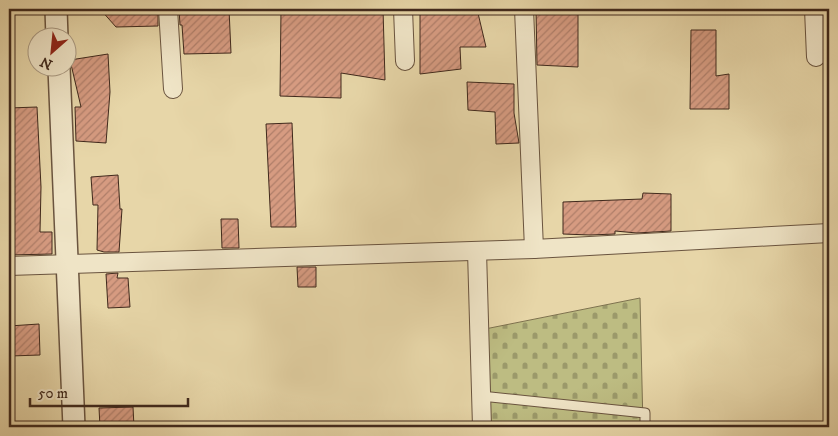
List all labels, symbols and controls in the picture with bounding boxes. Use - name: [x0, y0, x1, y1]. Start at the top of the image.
- north arrow: [28, 28, 78, 78]
- text: N: [37, 52, 56, 73]
- scale bar: [30, 376, 188, 408]
- text: 50 m: [38, 384, 68, 403]

